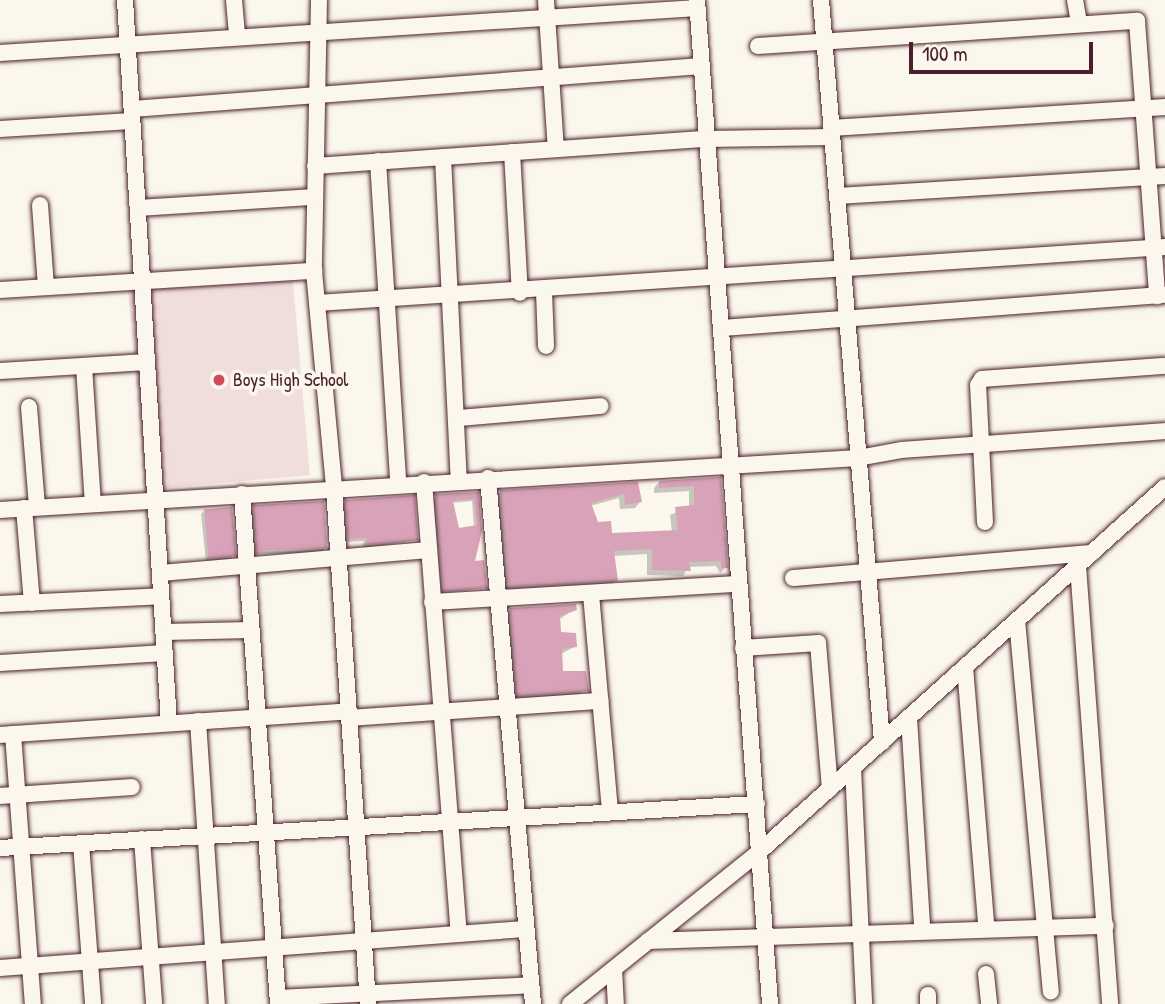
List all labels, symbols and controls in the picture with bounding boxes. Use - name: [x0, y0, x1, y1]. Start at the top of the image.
- scale bar: [913, 28, 1097, 72]
- text: 100 m: [922, 39, 968, 68]
- place label: Boys High School: [233, 369, 348, 391]
- marker: Boys High School: [211, 372, 227, 388]

